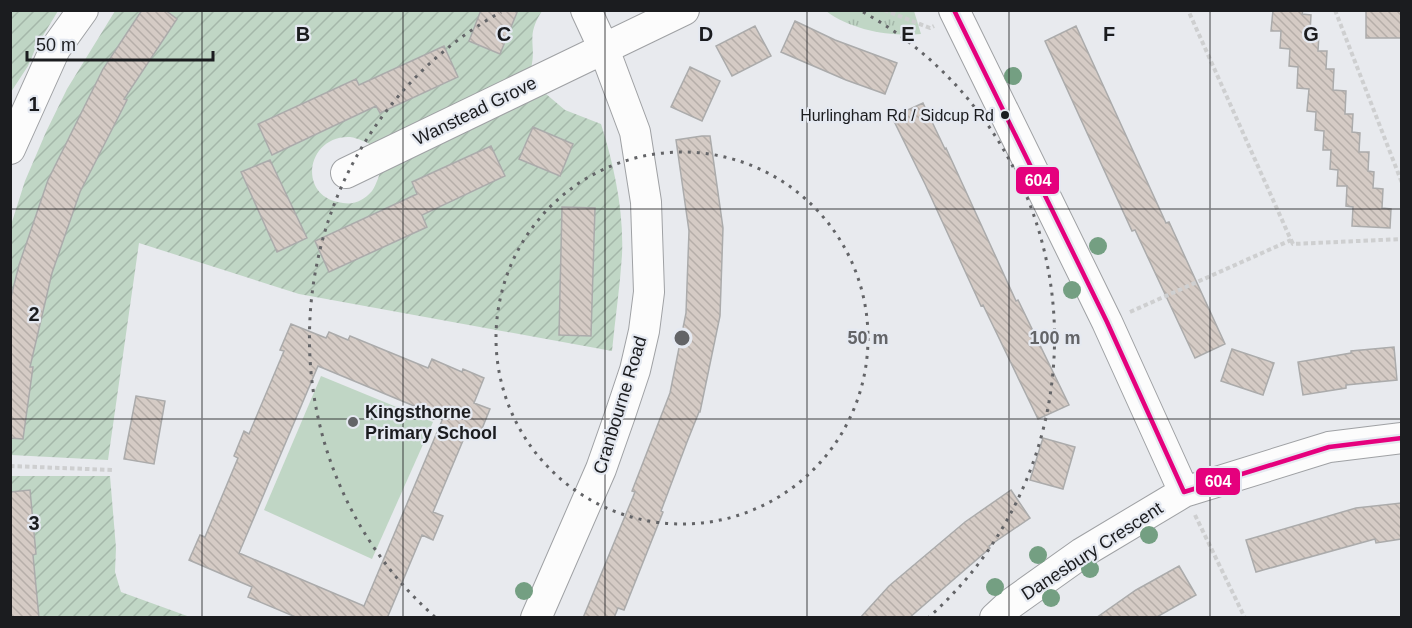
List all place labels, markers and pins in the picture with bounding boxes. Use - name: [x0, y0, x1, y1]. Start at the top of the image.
- place label: Hurlingham Rd / Sidcup Rd: [800, 107, 994, 124]
- marker: Hurlingham Rd / Sidcup Rd: [999, 109, 1011, 121]
- centre of rings: [672, 328, 692, 348]
- place label: Kingsthorne Primary School: [365, 402, 497, 443]
- marker: Kingsthorne Primary School: [346, 415, 360, 429]

